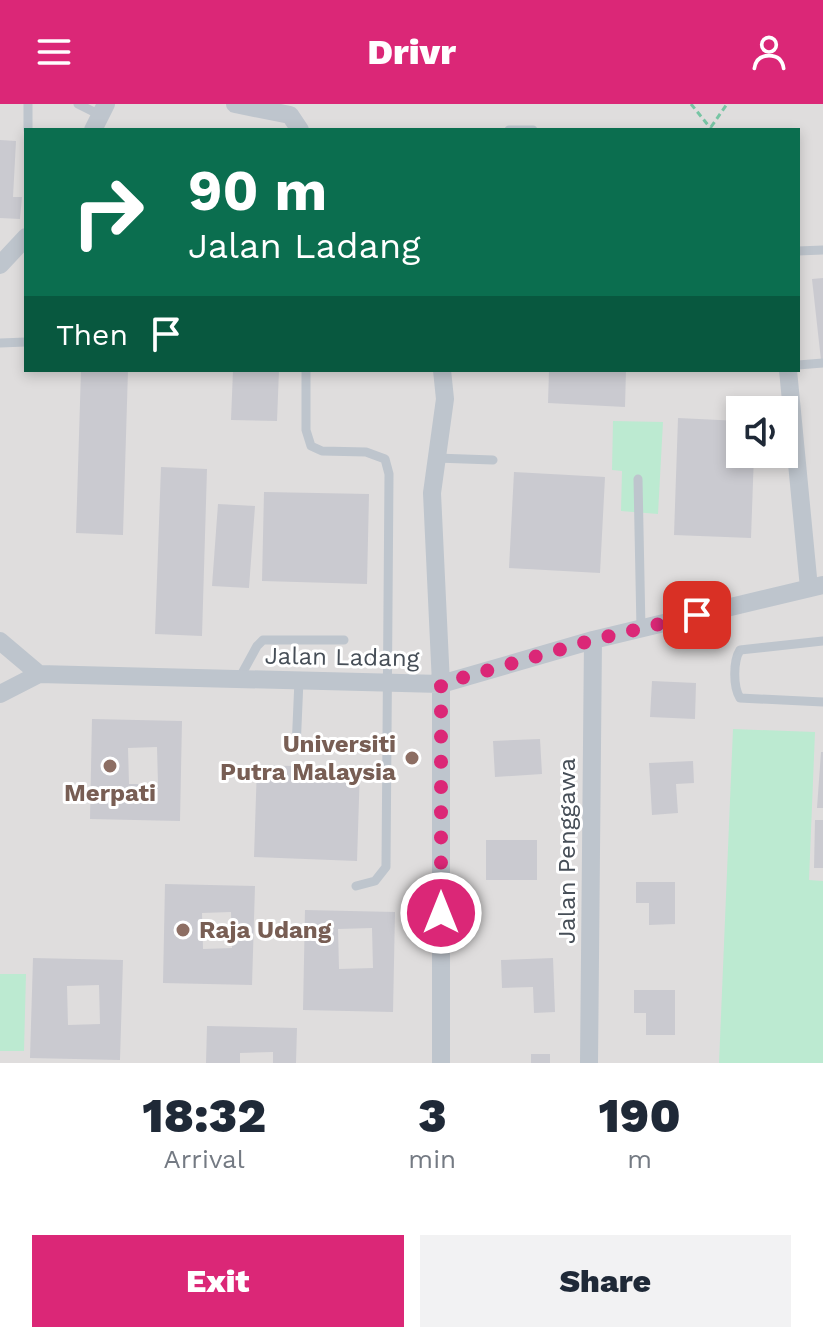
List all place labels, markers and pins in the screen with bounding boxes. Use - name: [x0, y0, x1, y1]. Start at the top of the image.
- pin: [663, 581, 731, 649]
- place label: Universiti Putra Malaysia: [220, 730, 396, 786]
- marker: Universiti Putra Malaysia: [403, 749, 421, 767]
- marker: Merpati: [101, 757, 119, 775]
- place label: Merpati: [64, 779, 156, 807]
- place label: Raja Udang: [199, 916, 332, 944]
- marker: Raja Udang: [174, 921, 192, 939]

